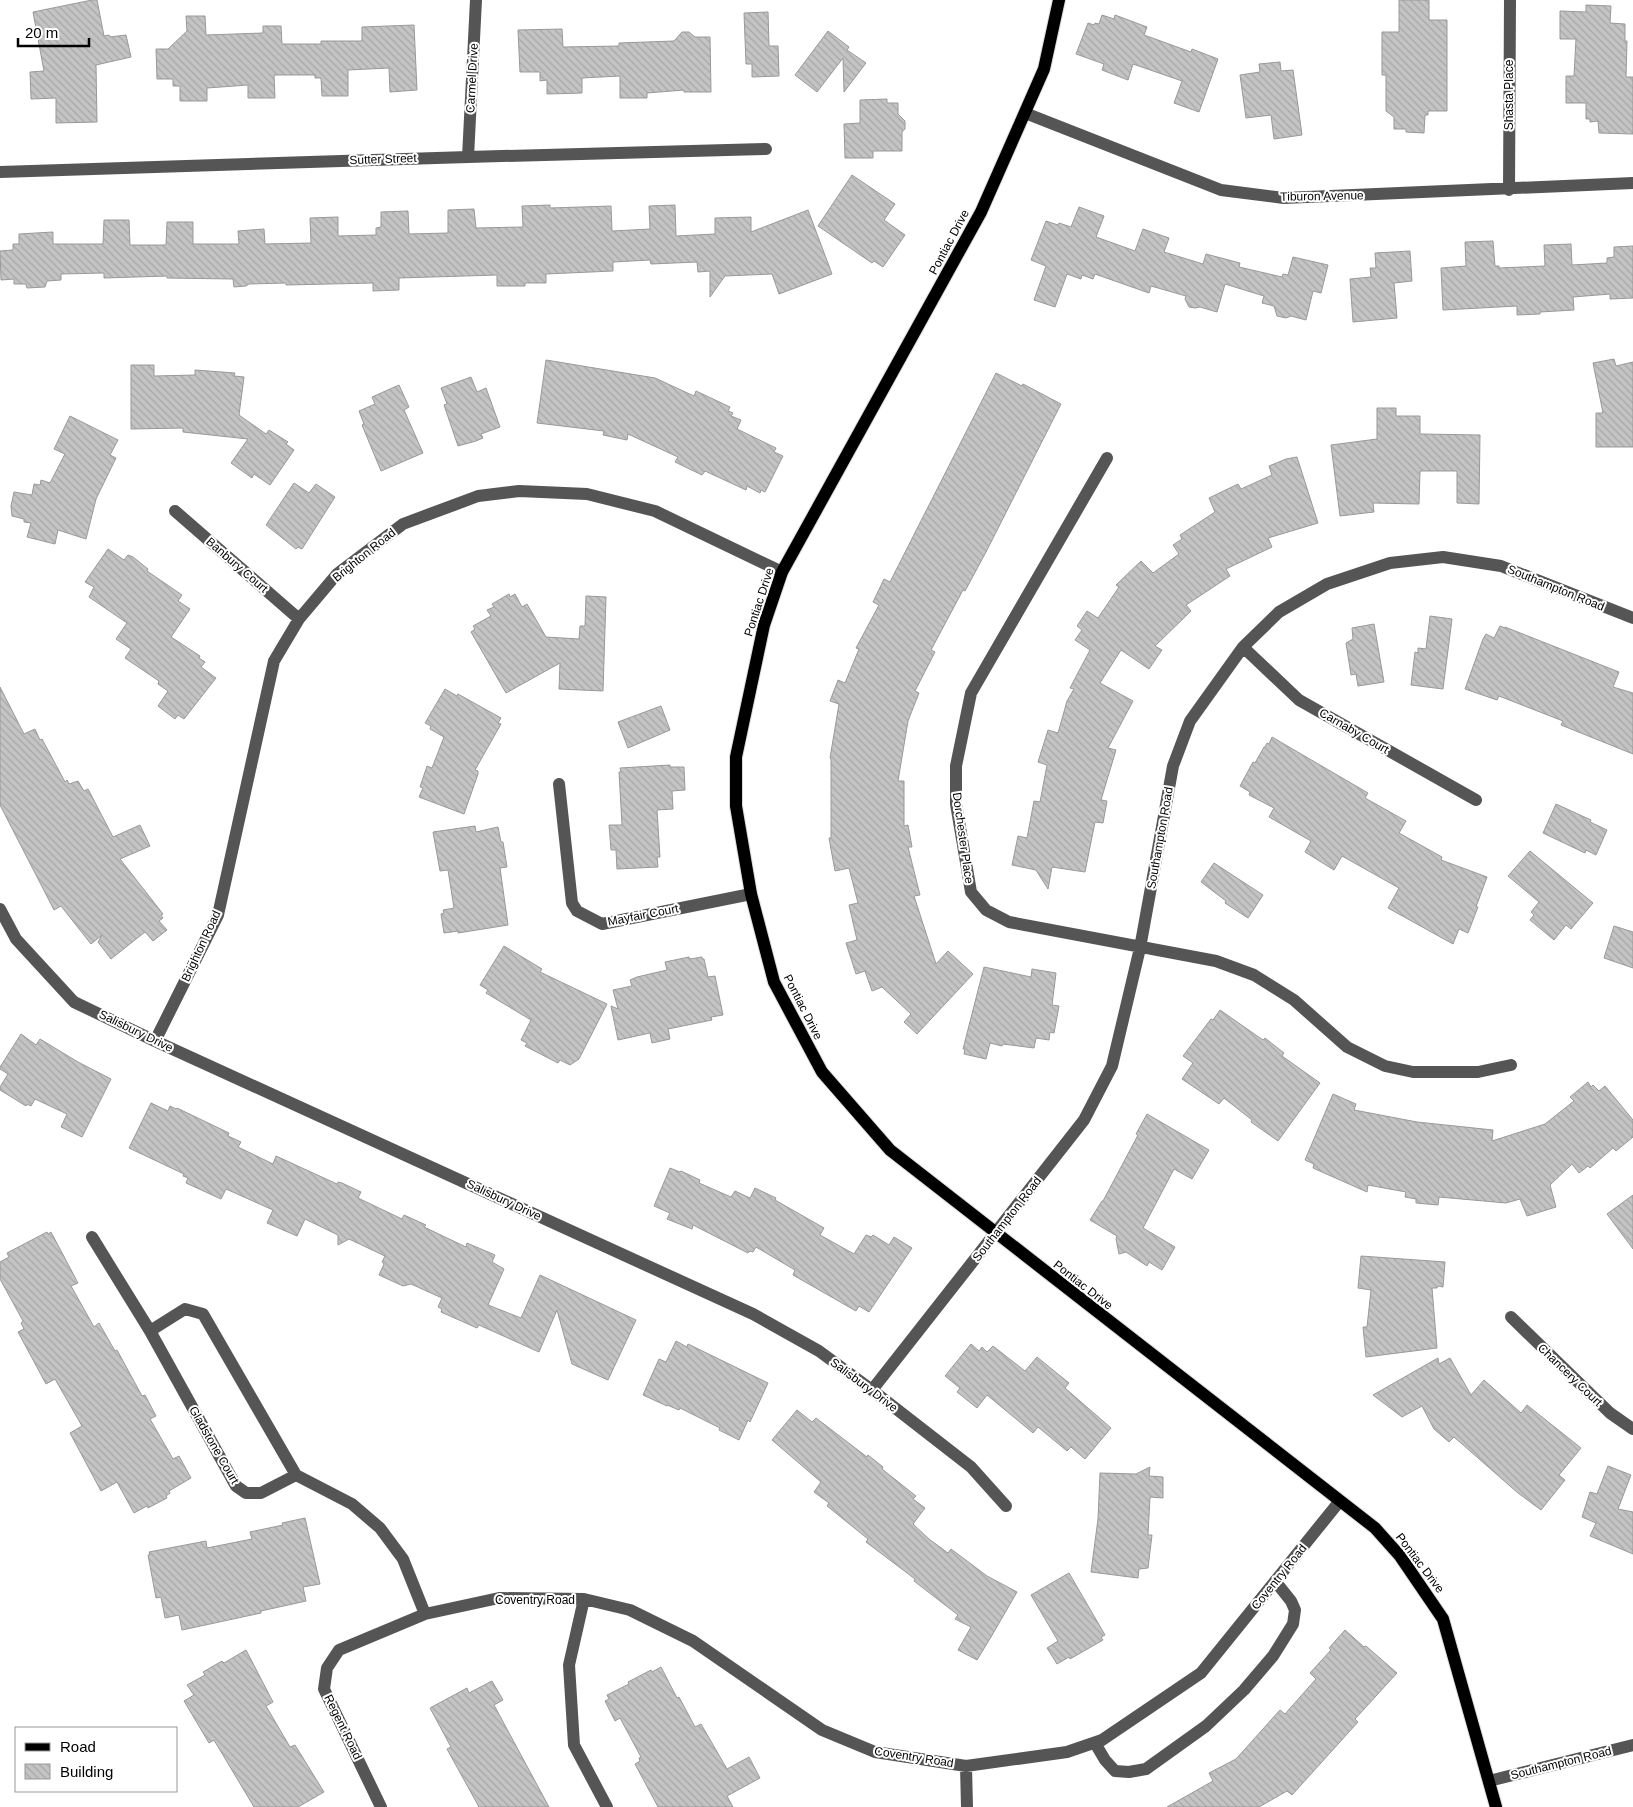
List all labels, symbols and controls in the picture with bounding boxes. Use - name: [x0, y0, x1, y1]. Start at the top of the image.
- scale bar: [18, 15, 89, 47]
- text: 20 m: [25, 24, 58, 41]
- street label: Carmel Drive: [463, 42, 481, 113]
- street label: Shasta Place: [1502, 59, 1516, 130]
- street label: Sutter Street: [349, 151, 418, 167]
- street label: Tiburon Avenue: [1280, 188, 1364, 204]
- street label: Pontiac Drive: [926, 207, 972, 277]
- street label: Brighton Road: [330, 525, 398, 585]
- street label: Banbury Court: [203, 534, 271, 596]
- street label: Southampton Road: [1505, 562, 1607, 614]
- street label: Pontiac Drive: [741, 566, 777, 638]
- street label: Carnaby Court: [1317, 705, 1392, 757]
- street label: Southampton Road: [1144, 786, 1176, 890]
- street label: Dorchester Place: [950, 791, 976, 885]
- street label: Mayfair Court: [606, 901, 680, 929]
- street label: Brighton Road: [178, 908, 224, 984]
- street label: Pontiac Drive: [781, 972, 826, 1042]
- street label: Salisbury Drive: [97, 1007, 176, 1055]
- street label: Southampton Road: [970, 1174, 1044, 1264]
- street label: Salisbury Drive: [464, 1177, 544, 1224]
- street label: Pontiac Drive: [1051, 1258, 1116, 1313]
- street label: Chancery Court: [1535, 1341, 1606, 1410]
- street label: Salisbury Drive: [828, 1355, 901, 1415]
- street label: Gladstone Court: [186, 1404, 242, 1487]
- street label: Pontiac Drive: [1393, 1530, 1447, 1596]
- street label: Coventry Road: [1248, 1541, 1310, 1613]
- street label: Coventry Road: [495, 1593, 575, 1607]
- street label: Regent Road: [321, 1692, 365, 1762]
- legend: [15, 1727, 178, 1792]
- text: Road: [60, 1738, 96, 1755]
- street label: Coventry Road: [873, 1744, 955, 1770]
- street label: Southampton Road: [1509, 1744, 1613, 1782]
- text: Building: [60, 1763, 113, 1780]

